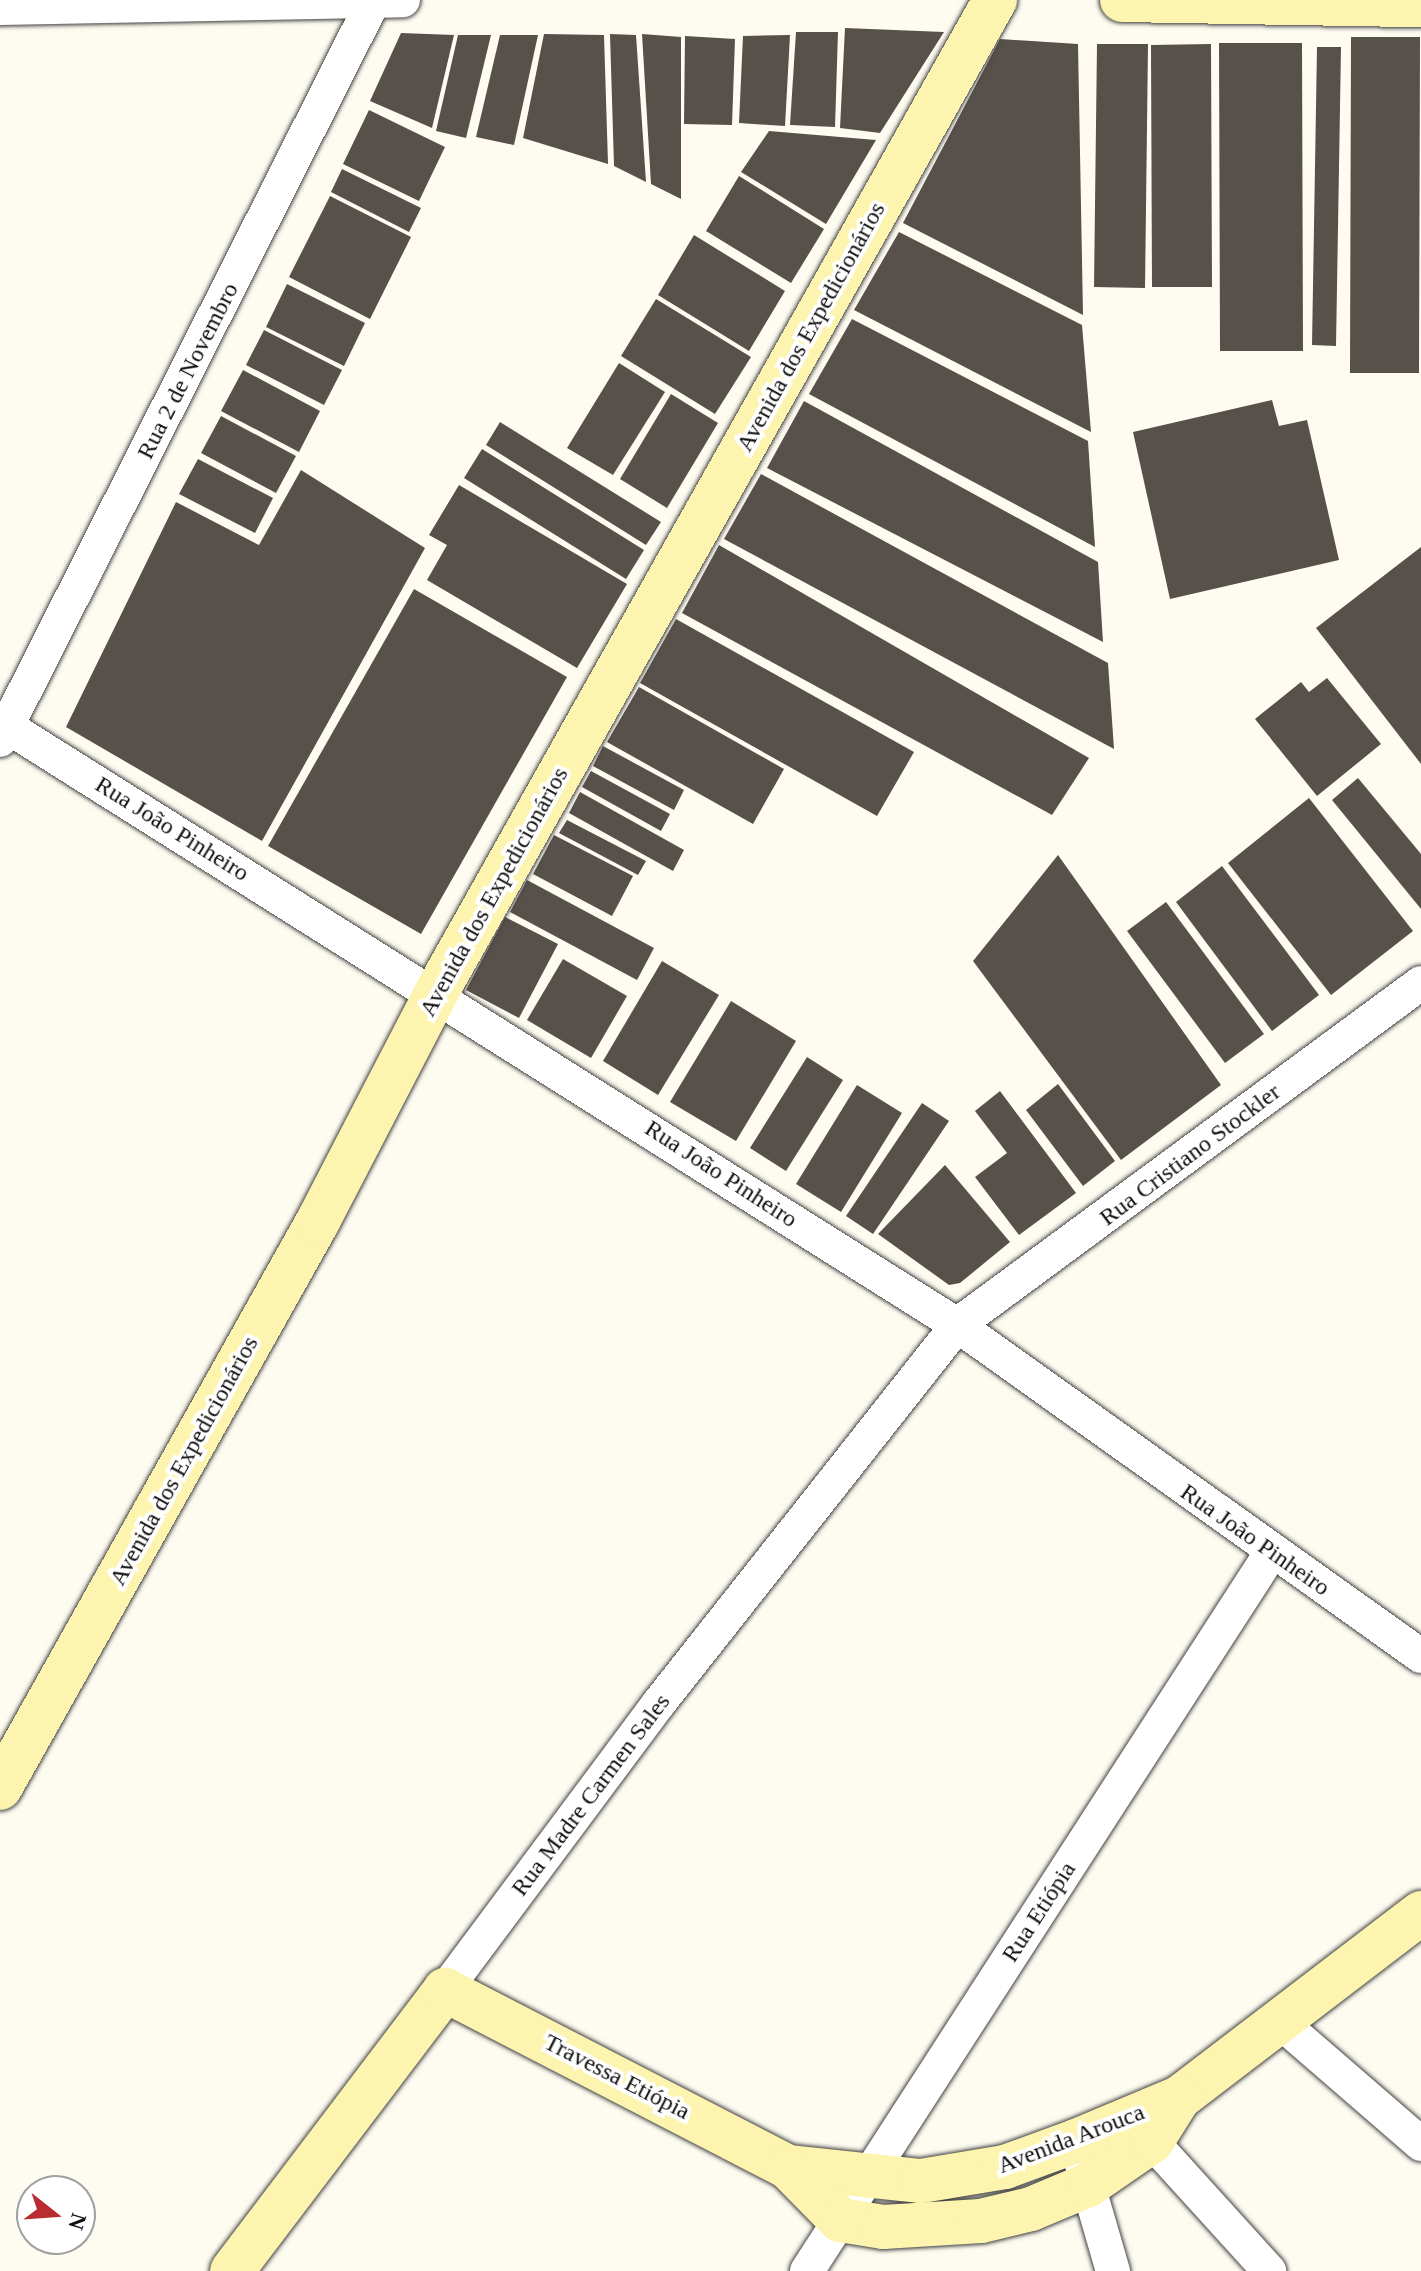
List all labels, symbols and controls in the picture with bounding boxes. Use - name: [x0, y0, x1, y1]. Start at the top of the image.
- street label: Avenida dos Expedicionários: [730, 197, 892, 457]
- street label: Rua 2 de Novembro: [131, 278, 245, 464]
- street label: Avenida dos Expedicionários: [413, 762, 575, 1022]
- street label: Rua João Pinheiro: [90, 770, 254, 888]
- street label: Rua Cristiano Stockler: [1094, 1078, 1286, 1232]
- street label: Rua João Pinheiro: [639, 1114, 803, 1234]
- street label: Avenida dos Expedicionários: [103, 1331, 265, 1591]
- street label: Rua João Pinheiro: [1175, 1478, 1335, 1602]
- street label: Rua Madre Carmen Sales: [505, 1688, 677, 1902]
- street label: Rua Etiópia: [996, 1856, 1082, 1968]
- street label: Travessa Etiópia: [539, 2028, 695, 2126]
- street label: Avenida Arouca: [993, 2098, 1149, 2180]
- north arrow: [16, 2175, 96, 2255]
- text: N: [63, 2210, 92, 2233]

